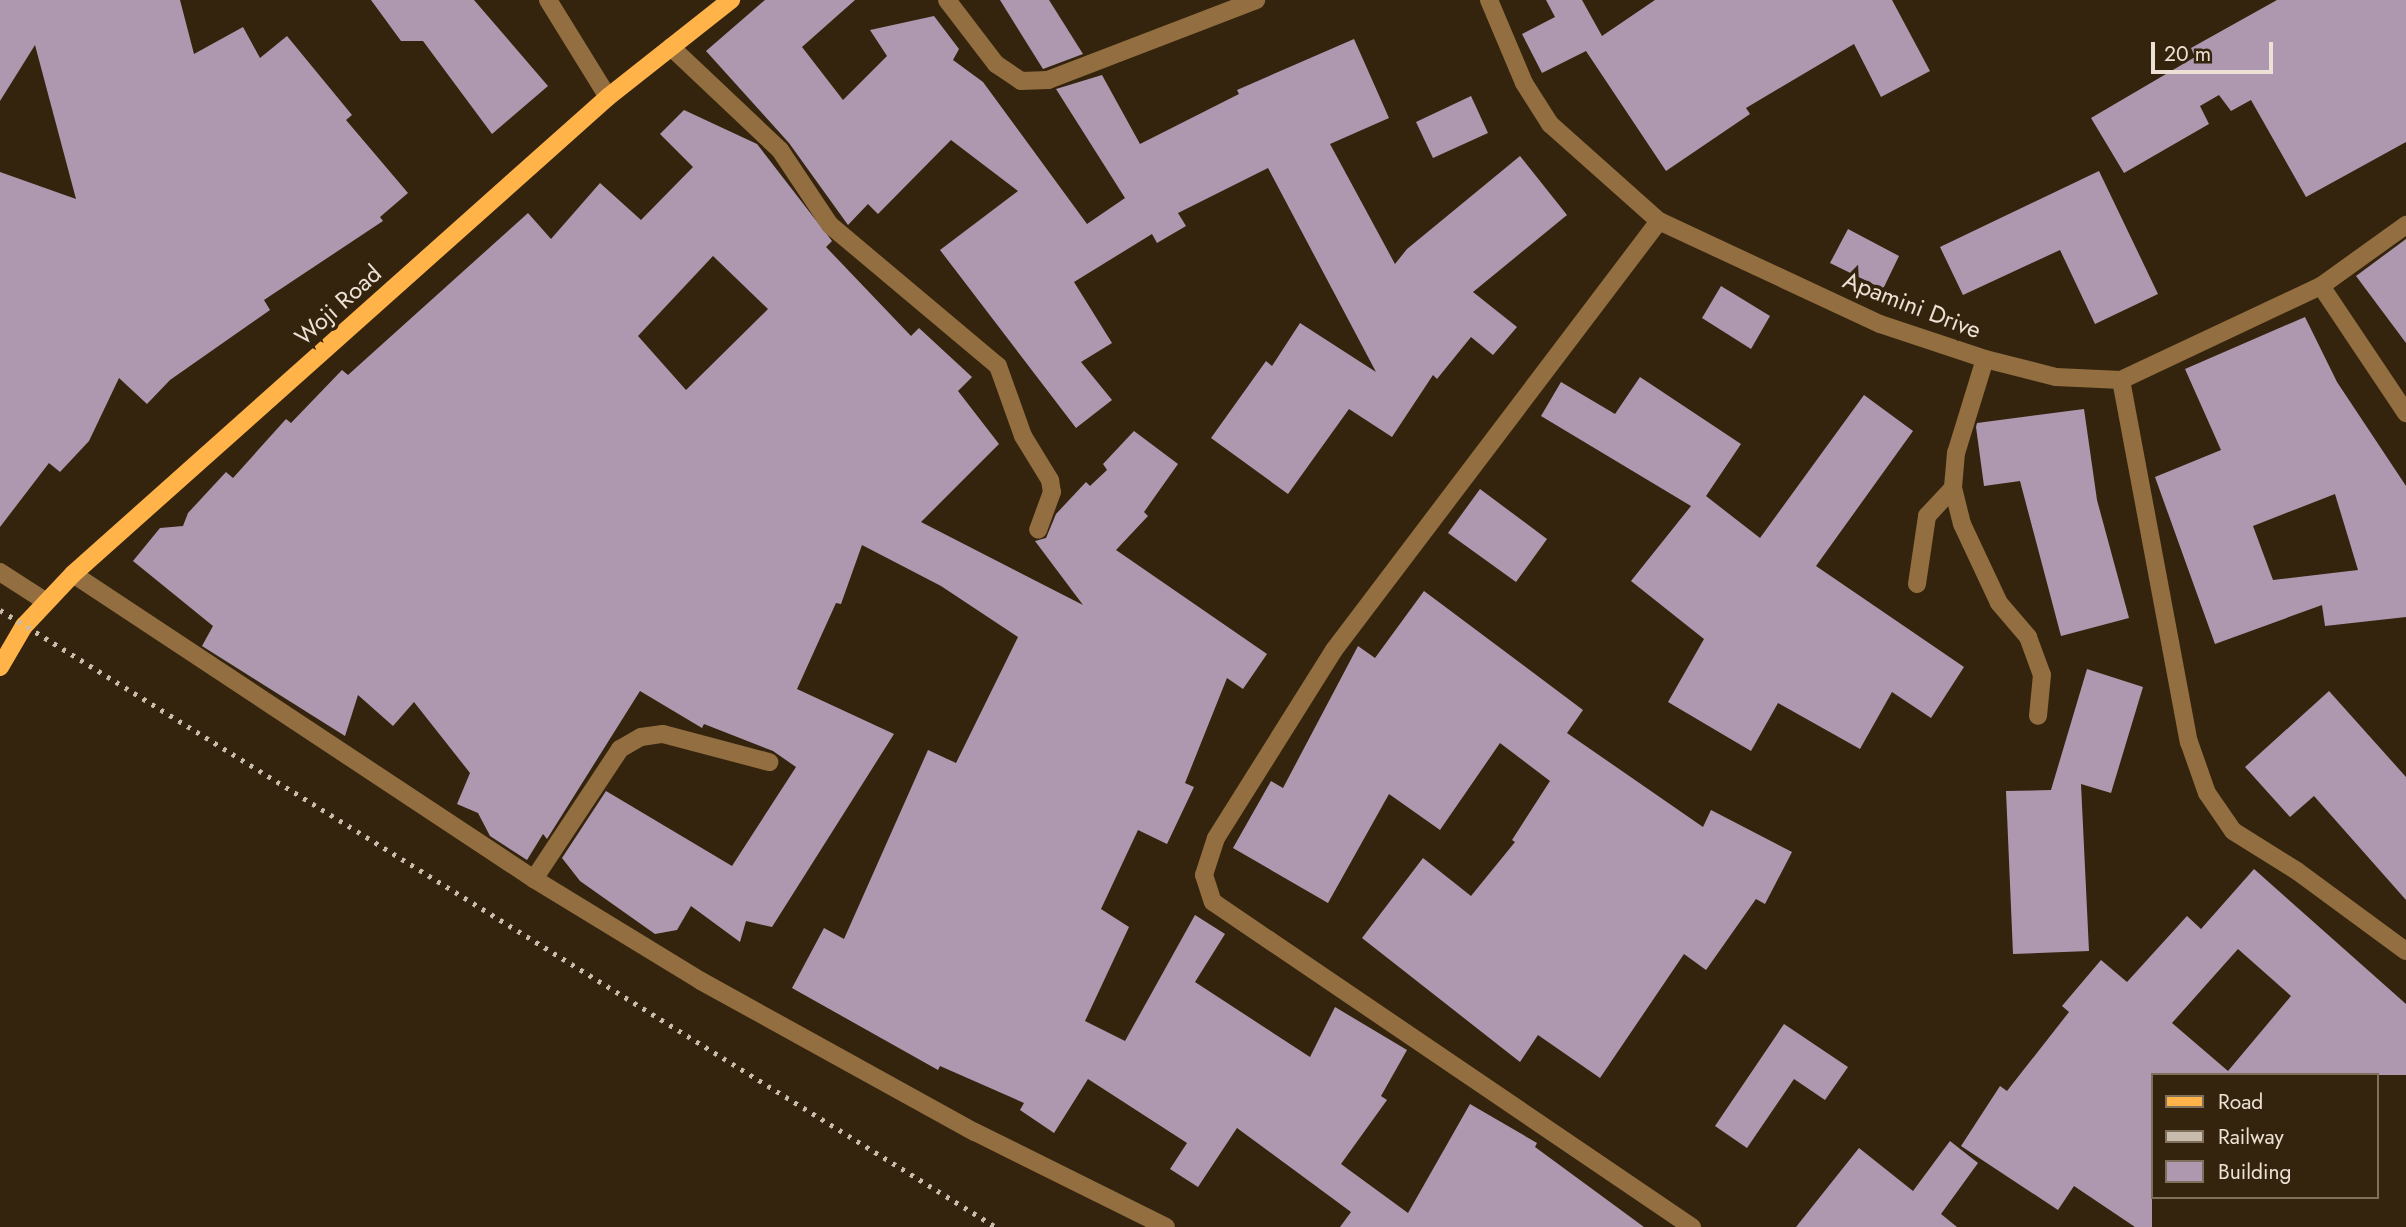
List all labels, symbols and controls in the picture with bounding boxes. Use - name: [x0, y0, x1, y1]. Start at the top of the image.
- scale bar: [2154, 28, 2276, 72]
- text: 20 m: [2164, 39, 2211, 69]
- street label: Woji Road: [289, 259, 387, 351]
- street label: Apamini Drive: [1839, 266, 1985, 344]
- legend: [2150, 1073, 2378, 1199]
- text: Road: [2218, 1087, 2263, 1117]
- text: Railway: [2218, 1122, 2284, 1152]
- text: Building: [2218, 1157, 2291, 1187]

